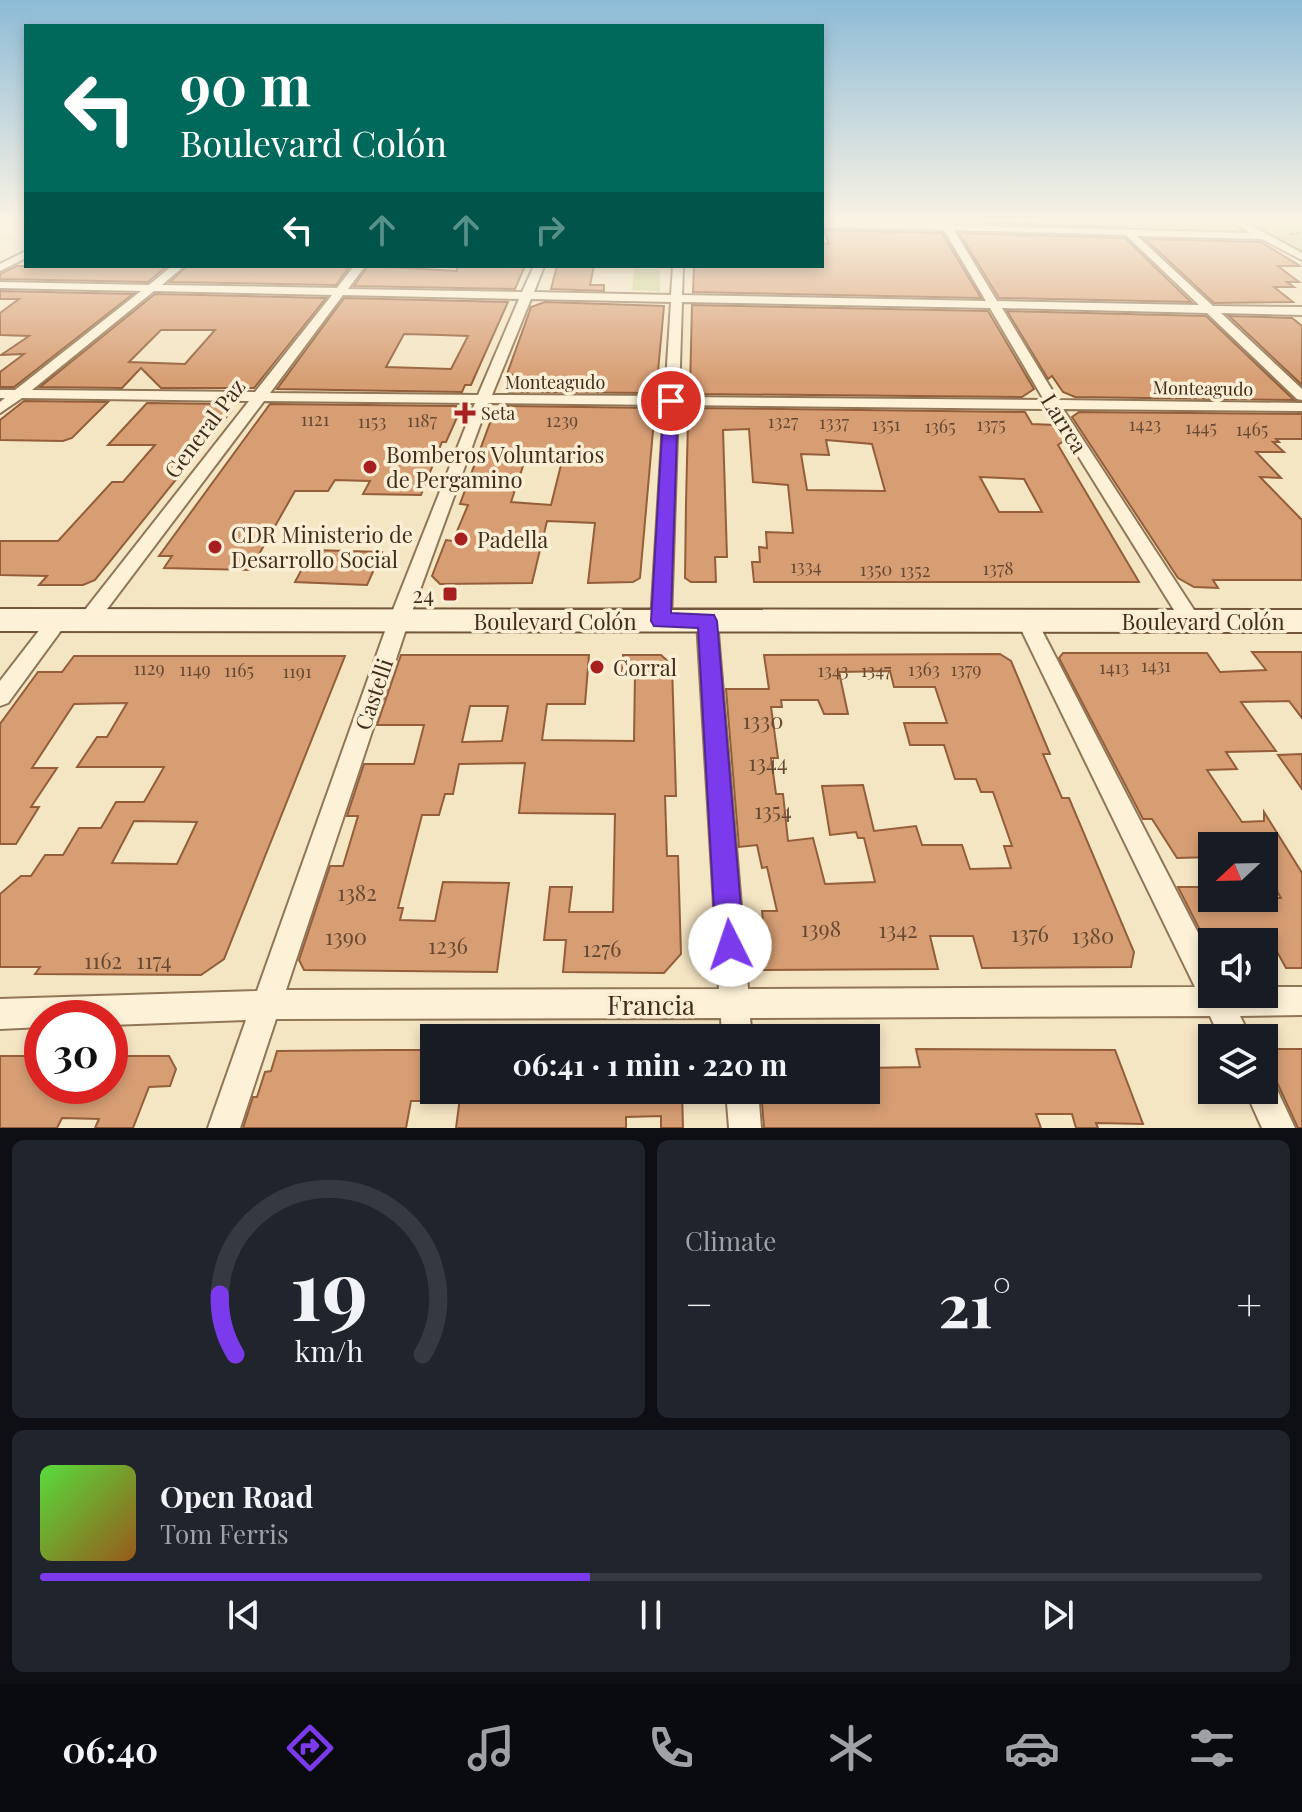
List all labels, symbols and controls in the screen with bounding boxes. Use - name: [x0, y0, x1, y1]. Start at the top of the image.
- text: 90 m: [180, 46, 311, 121]
- icon: left: [48, 56, 152, 160]
- text: Boulevard Colón: [180, 118, 447, 166]
- icon: left: [276, 208, 320, 252]
- icon: ahead: [360, 208, 404, 252]
- icon: ahead: [444, 208, 488, 252]
- icon: right: [528, 208, 572, 252]
- pin: [637, 367, 705, 435]
- street label: Monteagudo: [505, 370, 605, 394]
- street label: General Paz: [157, 372, 251, 484]
- street label: Monteagudo: [1152, 375, 1254, 401]
- icon: arrive: [649, 379, 693, 423]
- street label: Larrea: [1035, 387, 1095, 459]
- place label: Seta: [481, 401, 515, 425]
- marker: Seta: [456, 404, 474, 422]
- house number: 1121: [301, 407, 330, 431]
- house number: 1187: [407, 408, 438, 432]
- house number: 1239: [546, 408, 578, 432]
- house number: 1153: [358, 409, 386, 433]
- house number: 1327: [768, 409, 799, 433]
- house number: 1337: [819, 410, 850, 434]
- house number: 1351: [872, 412, 901, 436]
- house number: 1375: [976, 412, 1006, 436]
- house number: 1423: [1129, 412, 1161, 436]
- house number: 1365: [924, 414, 956, 438]
- house number: 1445: [1185, 415, 1217, 439]
- house number: 1465: [1236, 417, 1268, 441]
- place label: Bomberos Voluntarios de Pergamino: [386, 439, 604, 494]
- marker: Bomberos Voluntarios de Pergamino: [361, 458, 379, 476]
- place label: CDR Ministerio de Desarrollo Social: [231, 519, 413, 574]
- place label: Padella: [477, 524, 548, 554]
- marker: Padella: [452, 530, 470, 548]
- marker: CDR Ministerio de Desarrollo Social: [206, 538, 224, 556]
- house number: 1334: [790, 554, 822, 578]
- house number: 1378: [982, 556, 1014, 580]
- house number: 1350: [860, 557, 892, 581]
- house number: 1352: [900, 558, 930, 582]
- place label: 24: [413, 579, 434, 609]
- marker: 24: [441, 585, 459, 603]
- street label: Boulevard Colón: [473, 606, 637, 636]
- street label: Boulevard Colón: [1121, 606, 1285, 636]
- place label: Corral: [613, 652, 677, 682]
- house number: 1431: [1141, 653, 1171, 677]
- street label: Castelli: [347, 654, 399, 734]
- house number: 1413: [1099, 655, 1129, 679]
- house number: 1129: [133, 656, 165, 680]
- house number: 1149: [179, 657, 211, 681]
- house number: 1363: [908, 657, 940, 681]
- house number: 1379: [951, 657, 981, 681]
- house number: 1165: [224, 658, 254, 682]
- marker: Corral: [588, 658, 606, 676]
- house number: 1343: [817, 658, 849, 682]
- house number: 1347: [861, 658, 892, 682]
- house number: 1191: [282, 659, 312, 683]
- house number: 1330: [743, 705, 783, 735]
- house number: 1344: [748, 747, 788, 777]
- house number: 1354: [754, 795, 792, 825]
- north arrow: [1198, 832, 1278, 912]
- map controls: [1198, 832, 1278, 1104]
- house number: 1382: [337, 877, 377, 907]
- position arrow: [688, 903, 772, 987]
- house number: 1398: [801, 913, 841, 943]
- house number: 1342: [878, 914, 918, 944]
- house number: 1376: [1011, 918, 1049, 948]
- house number: 1380: [1072, 920, 1114, 950]
- house number: 1390: [325, 921, 367, 951]
- button: sound: [1198, 928, 1278, 1008]
- house number: 1236: [428, 930, 468, 960]
- house number: 1276: [583, 933, 621, 963]
- house number: 1162: [84, 945, 122, 975]
- house number: 1174: [136, 945, 172, 975]
- street label: Francia: [607, 987, 695, 1022]
- speed limit sign: 30: [24, 1000, 128, 1104]
- button: layers: [1198, 1024, 1278, 1104]
- text: 06:41 · 1 min · 220 m: [513, 1044, 788, 1084]
- text: Climate: [685, 1223, 776, 1258]
- text: 19: [290, 1231, 367, 1342]
- text: 21°: [938, 1263, 1011, 1343]
- text: −: [685, 1273, 713, 1332]
- text: +: [1236, 1273, 1262, 1332]
- text: km/h: [294, 1331, 363, 1369]
- text: Open Road: [160, 1476, 313, 1516]
- text: Tom Ferris: [160, 1516, 289, 1551]
- icon: previous: [222, 1593, 266, 1637]
- icon: pause: [629, 1593, 673, 1637]
- icon: next: [1036, 1593, 1080, 1637]
- icon: directions: [282, 1720, 338, 1776]
- icon: music: [463, 1720, 519, 1776]
- icon: phone: [643, 1720, 699, 1776]
- icon: climate: [823, 1720, 879, 1776]
- icon: car: [1004, 1720, 1060, 1776]
- icon: filters: [1184, 1720, 1240, 1776]
- text: 06:40: [62, 1724, 158, 1772]

